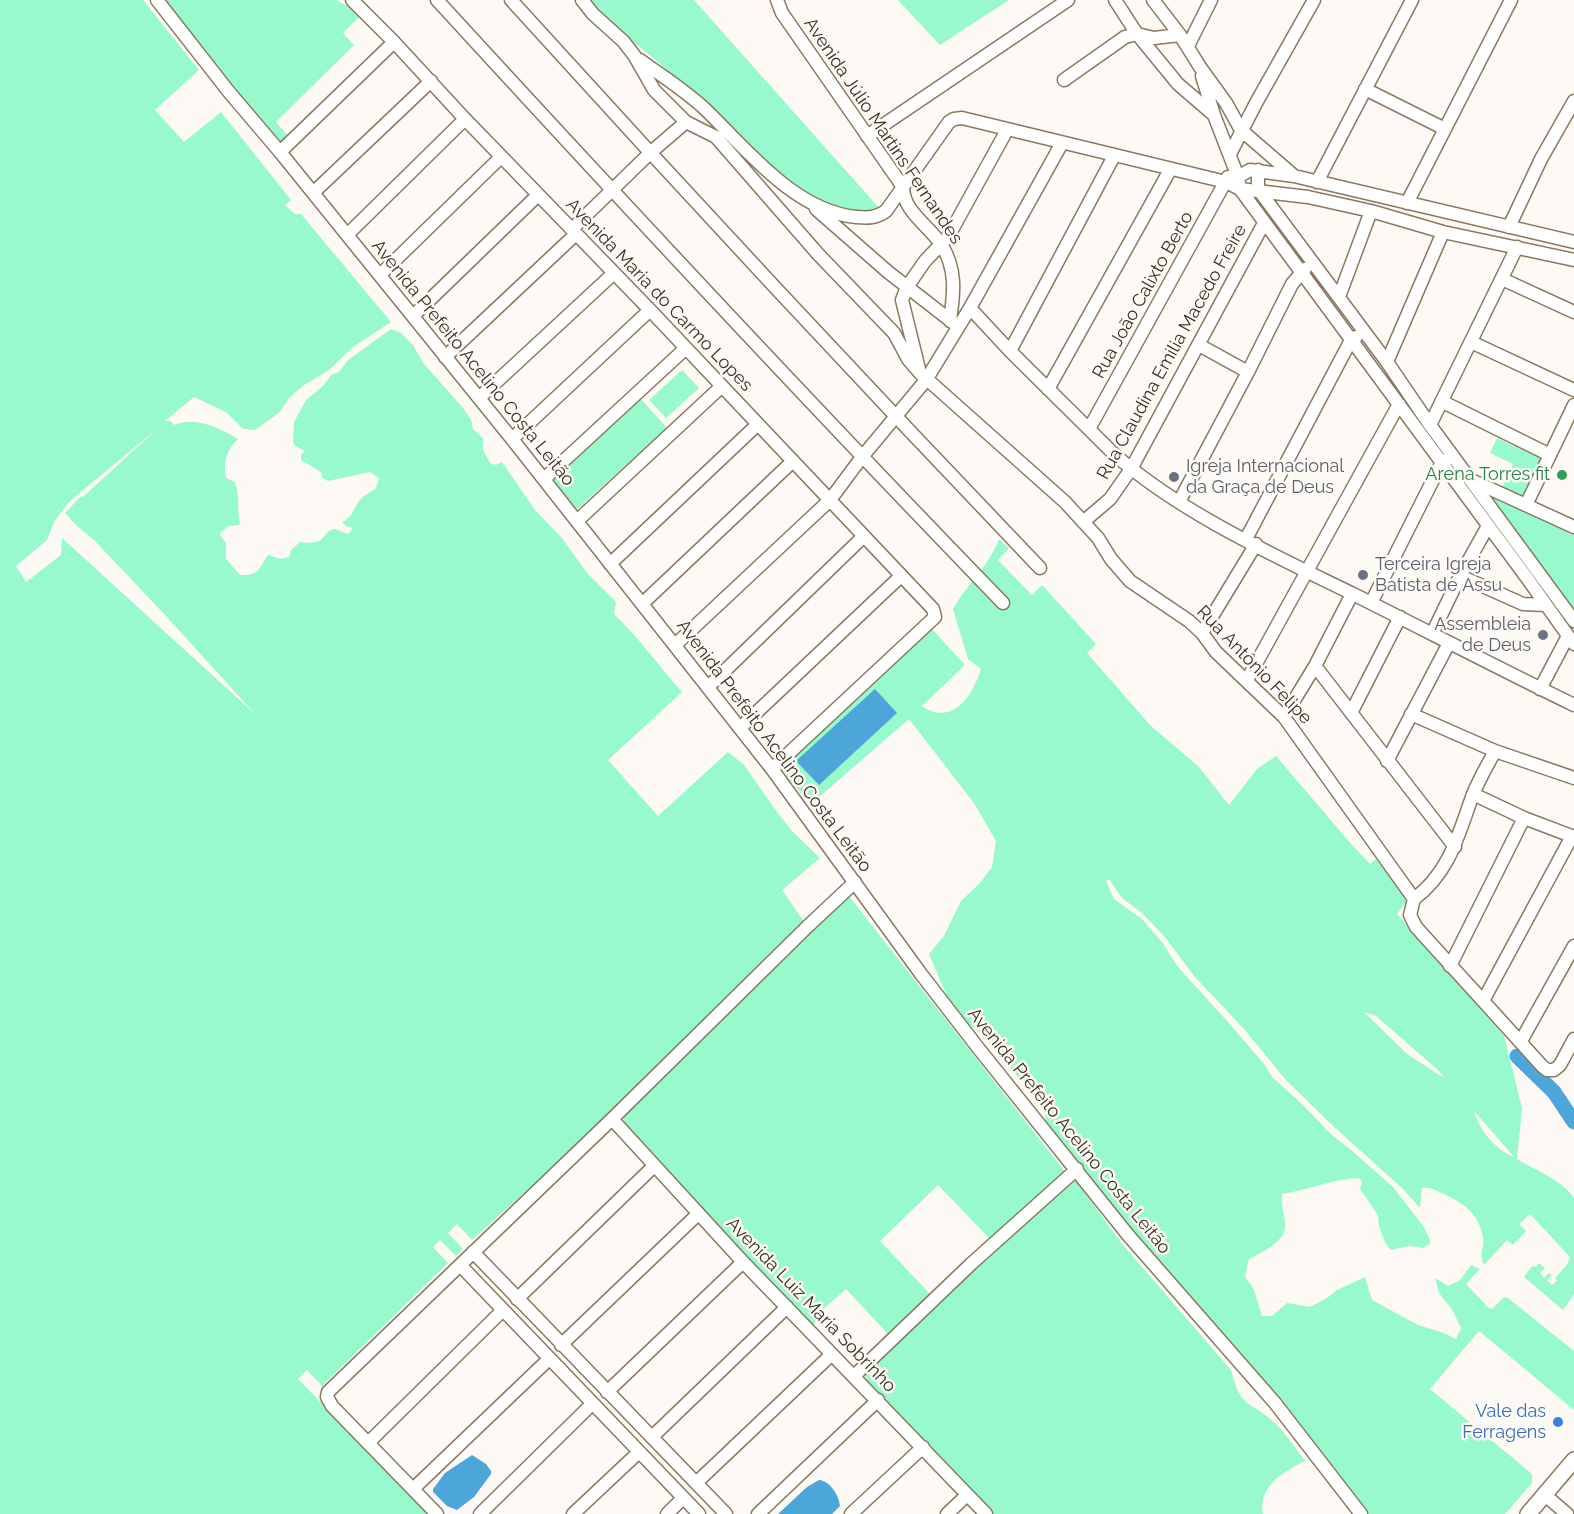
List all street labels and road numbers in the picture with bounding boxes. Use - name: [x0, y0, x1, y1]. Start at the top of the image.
- street label: Avenida Júlio Martins Fernandes: [799, 14, 967, 248]
- street label: Avenida Maria do Carmo Lopes: [561, 194, 757, 396]
- street label: Rua João Calixto Berto: [1088, 208, 1198, 382]
- street label: Rua Claudina Emilia Macedo Freire: [1093, 221, 1251, 483]
- street label: Avenida Prefeito Acelino Costa Leitão: [367, 235, 579, 491]
- street label: Rua Antônio Felipe: [1192, 601, 1316, 729]
- street label: Avenida Prefeito Acelino Costa Leitão: [672, 615, 876, 877]
- street label: Avenida Prefeito Acelino Costa Leitão: [963, 1003, 1175, 1259]
- street label: Avenida Luiz Maria Sobrinho: [722, 1213, 900, 1397]

